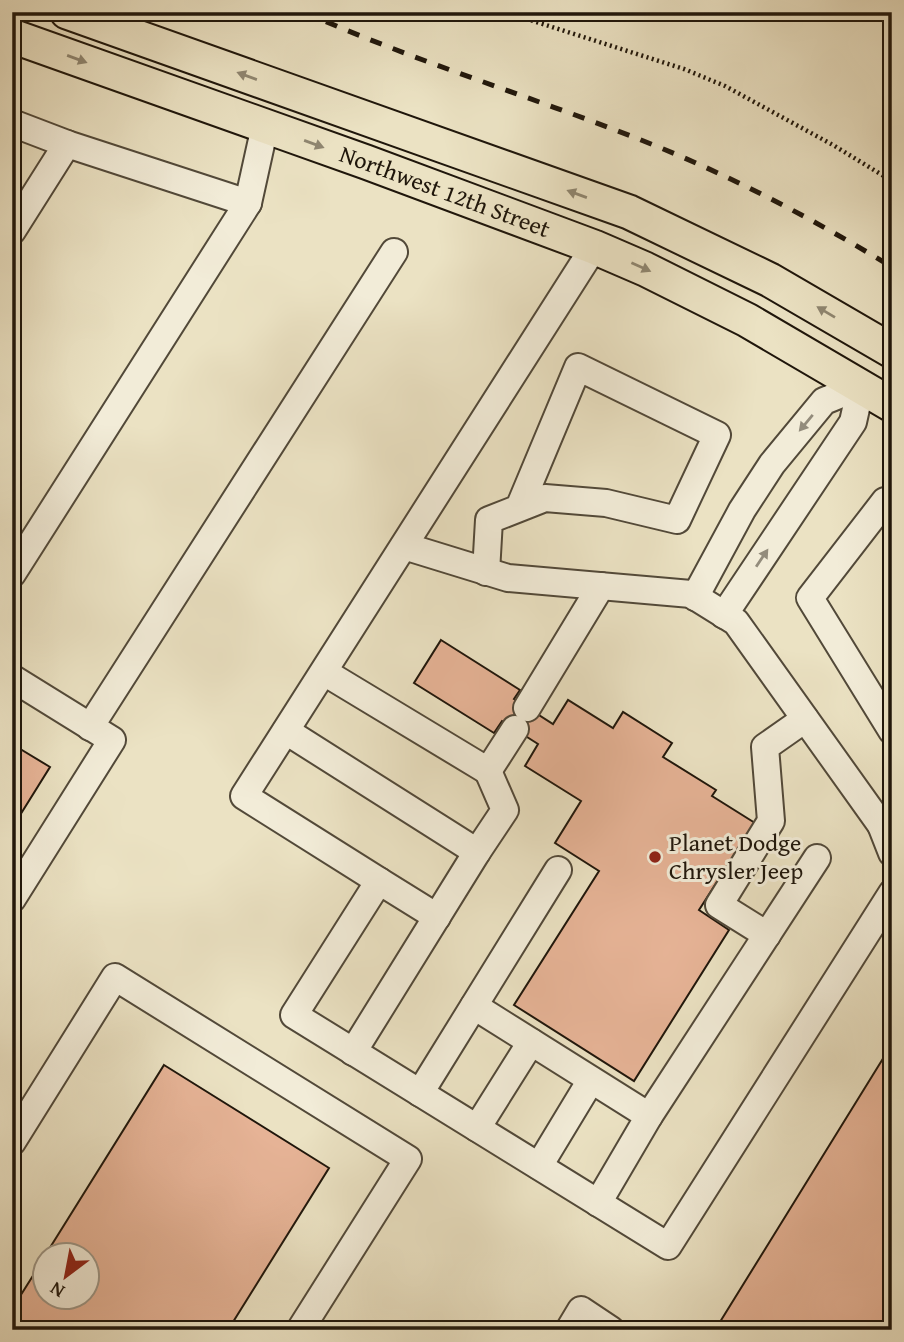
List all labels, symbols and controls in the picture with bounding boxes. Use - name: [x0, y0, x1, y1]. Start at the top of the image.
- one-way arrow: [66, 54, 87, 65]
- one-way arrow: [236, 71, 257, 82]
- street label: Northwest 12th Street: [335, 136, 556, 246]
- one-way arrow: [303, 139, 324, 150]
- one-way arrow: [566, 188, 587, 199]
- one-way arrow: [631, 261, 651, 273]
- one-way arrow: [816, 306, 835, 319]
- one-way arrow: [799, 415, 814, 432]
- one-way arrow: [755, 549, 769, 567]
- place label: Planet Dodge Chrysler Jeep: [669, 825, 803, 888]
- marker: Planet Dodge Chrysler Jeep: [647, 849, 663, 865]
- north arrow: [32, 1240, 102, 1310]
- text: N: [44, 1275, 70, 1306]

